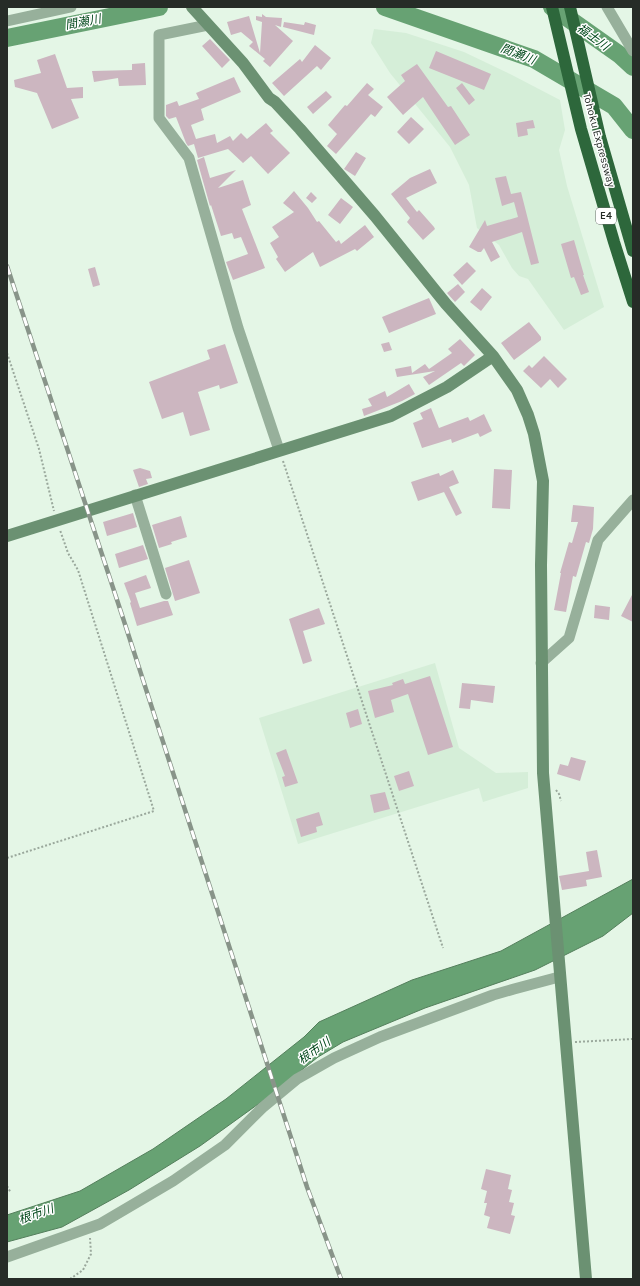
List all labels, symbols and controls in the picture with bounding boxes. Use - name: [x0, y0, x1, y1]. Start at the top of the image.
- water label: 間瀬川: [64, 11, 104, 32]
- water label: 福士川: [574, 21, 613, 54]
- water label: 間瀬川: [499, 41, 539, 68]
- street label: Tohoku Expressway: [580, 91, 618, 189]
- road number: E4: [596, 208, 616, 224]
- water label: 根市川: [295, 1034, 334, 1067]
- water label: 根市川: [17, 1201, 57, 1226]

